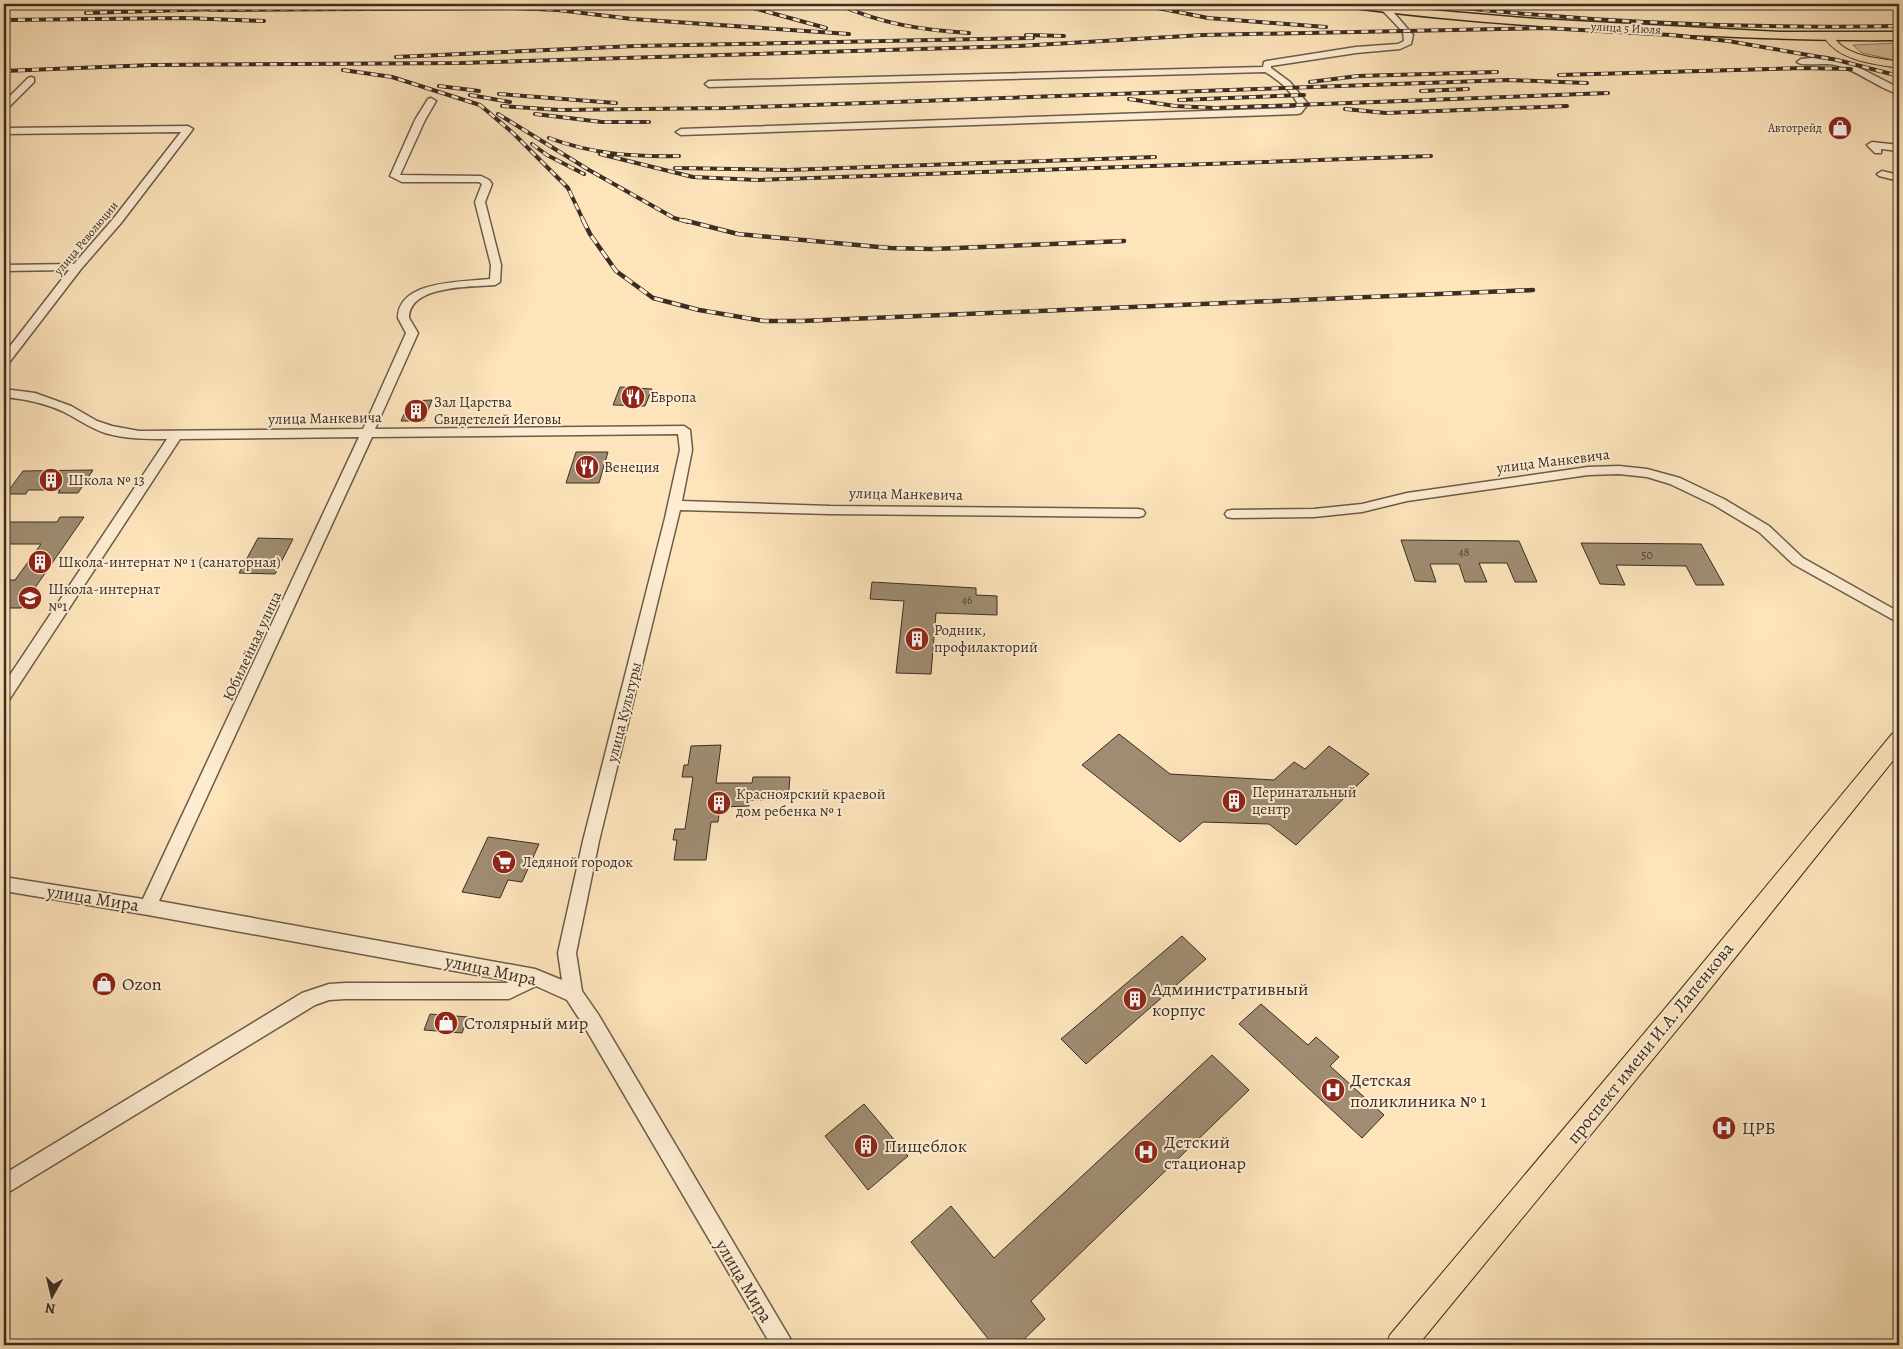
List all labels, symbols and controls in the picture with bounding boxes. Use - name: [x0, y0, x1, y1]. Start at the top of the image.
- street label: улица 5 Июля: [1590, 18, 1662, 38]
- shop icon: Автотрейд: [1827, 115, 1853, 141]
- place label: Автотрейд: [1767, 120, 1822, 136]
- street label: улица Революции: [50, 198, 122, 279]
- restaurant icon: Европа: [620, 384, 646, 410]
- place label: Европа: [650, 387, 697, 407]
- place label: Зал Царства Свидетелей Иеговы: [434, 392, 562, 429]
- building icon: Зал Царства Свидетелей Иеговы: [403, 398, 429, 424]
- street label: улица Манкевича: [267, 407, 382, 429]
- street label: улица Манкевича: [1494, 444, 1611, 478]
- restaurant icon: Венеция: [574, 454, 600, 480]
- place label: Венеция: [604, 457, 660, 477]
- building icon: Школа № 13: [38, 467, 64, 493]
- place label: Школа № 13: [68, 470, 145, 490]
- street label: улица Манкевича: [848, 483, 963, 505]
- house number: 48: [1458, 544, 1470, 560]
- house number: 50: [1641, 547, 1653, 563]
- building icon: Школа-интернат № 1 (санаторная): [27, 549, 53, 575]
- place label: Школа-интернат № 1 (санаторная): [58, 552, 281, 572]
- place label: Школа-интернат №1: [48, 579, 161, 616]
- school or university icon: Школа-интернат №1: [17, 585, 43, 611]
- street label: Юбилейная улица: [218, 588, 286, 704]
- house number: 46: [962, 592, 973, 608]
- place label: Родник, профилакторий: [934, 620, 1038, 657]
- building icon: Родник, профилакторий: [904, 626, 930, 652]
- street label: улица Культуры: [602, 660, 646, 765]
- place label: Перинатальный центр: [1252, 782, 1357, 819]
- place label: Красноярский краевой дом ребенка № 1: [735, 784, 886, 821]
- building icon: Перинатальный центр: [1221, 788, 1247, 814]
- building icon: Красноярский краевой дом ребенка № 1: [706, 790, 732, 816]
- supermarket icon: Ледяной городок: [491, 849, 517, 875]
- place label: Ледяной городок: [522, 852, 633, 872]
- street label: улица Мира: [44, 879, 141, 917]
- street label: проспект имени И.А. Лапенкова: [1561, 937, 1739, 1149]
- street label: улица Мира: [442, 948, 540, 992]
- shop icon: Ozon: [91, 971, 117, 997]
- place label: Ozon: [122, 972, 162, 996]
- place label: Административный корпус: [1151, 977, 1309, 1022]
- building icon: Административный корпус: [1122, 986, 1148, 1012]
- shop icon: Столярный мир: [433, 1010, 459, 1036]
- place label: Столярный мир: [464, 1011, 588, 1035]
- place label: Детская поликлиника № 1: [1350, 1068, 1486, 1113]
- hospital icon: Детская поликлиника № 1: [1320, 1077, 1346, 1103]
- hospital icon: ЦРБ: [1711, 1115, 1737, 1141]
- place label: ЦРБ: [1742, 1116, 1775, 1140]
- place label: Детский стационар: [1164, 1130, 1246, 1175]
- building icon: Пищеблок: [853, 1133, 879, 1159]
- place label: Пищеблок: [884, 1134, 967, 1158]
- hospital icon: Детский стационар: [1133, 1139, 1159, 1165]
- street label: улица Мира: [709, 1234, 779, 1328]
- north arrow: [28, 1272, 78, 1322]
- text: N: [44, 1298, 57, 1318]

